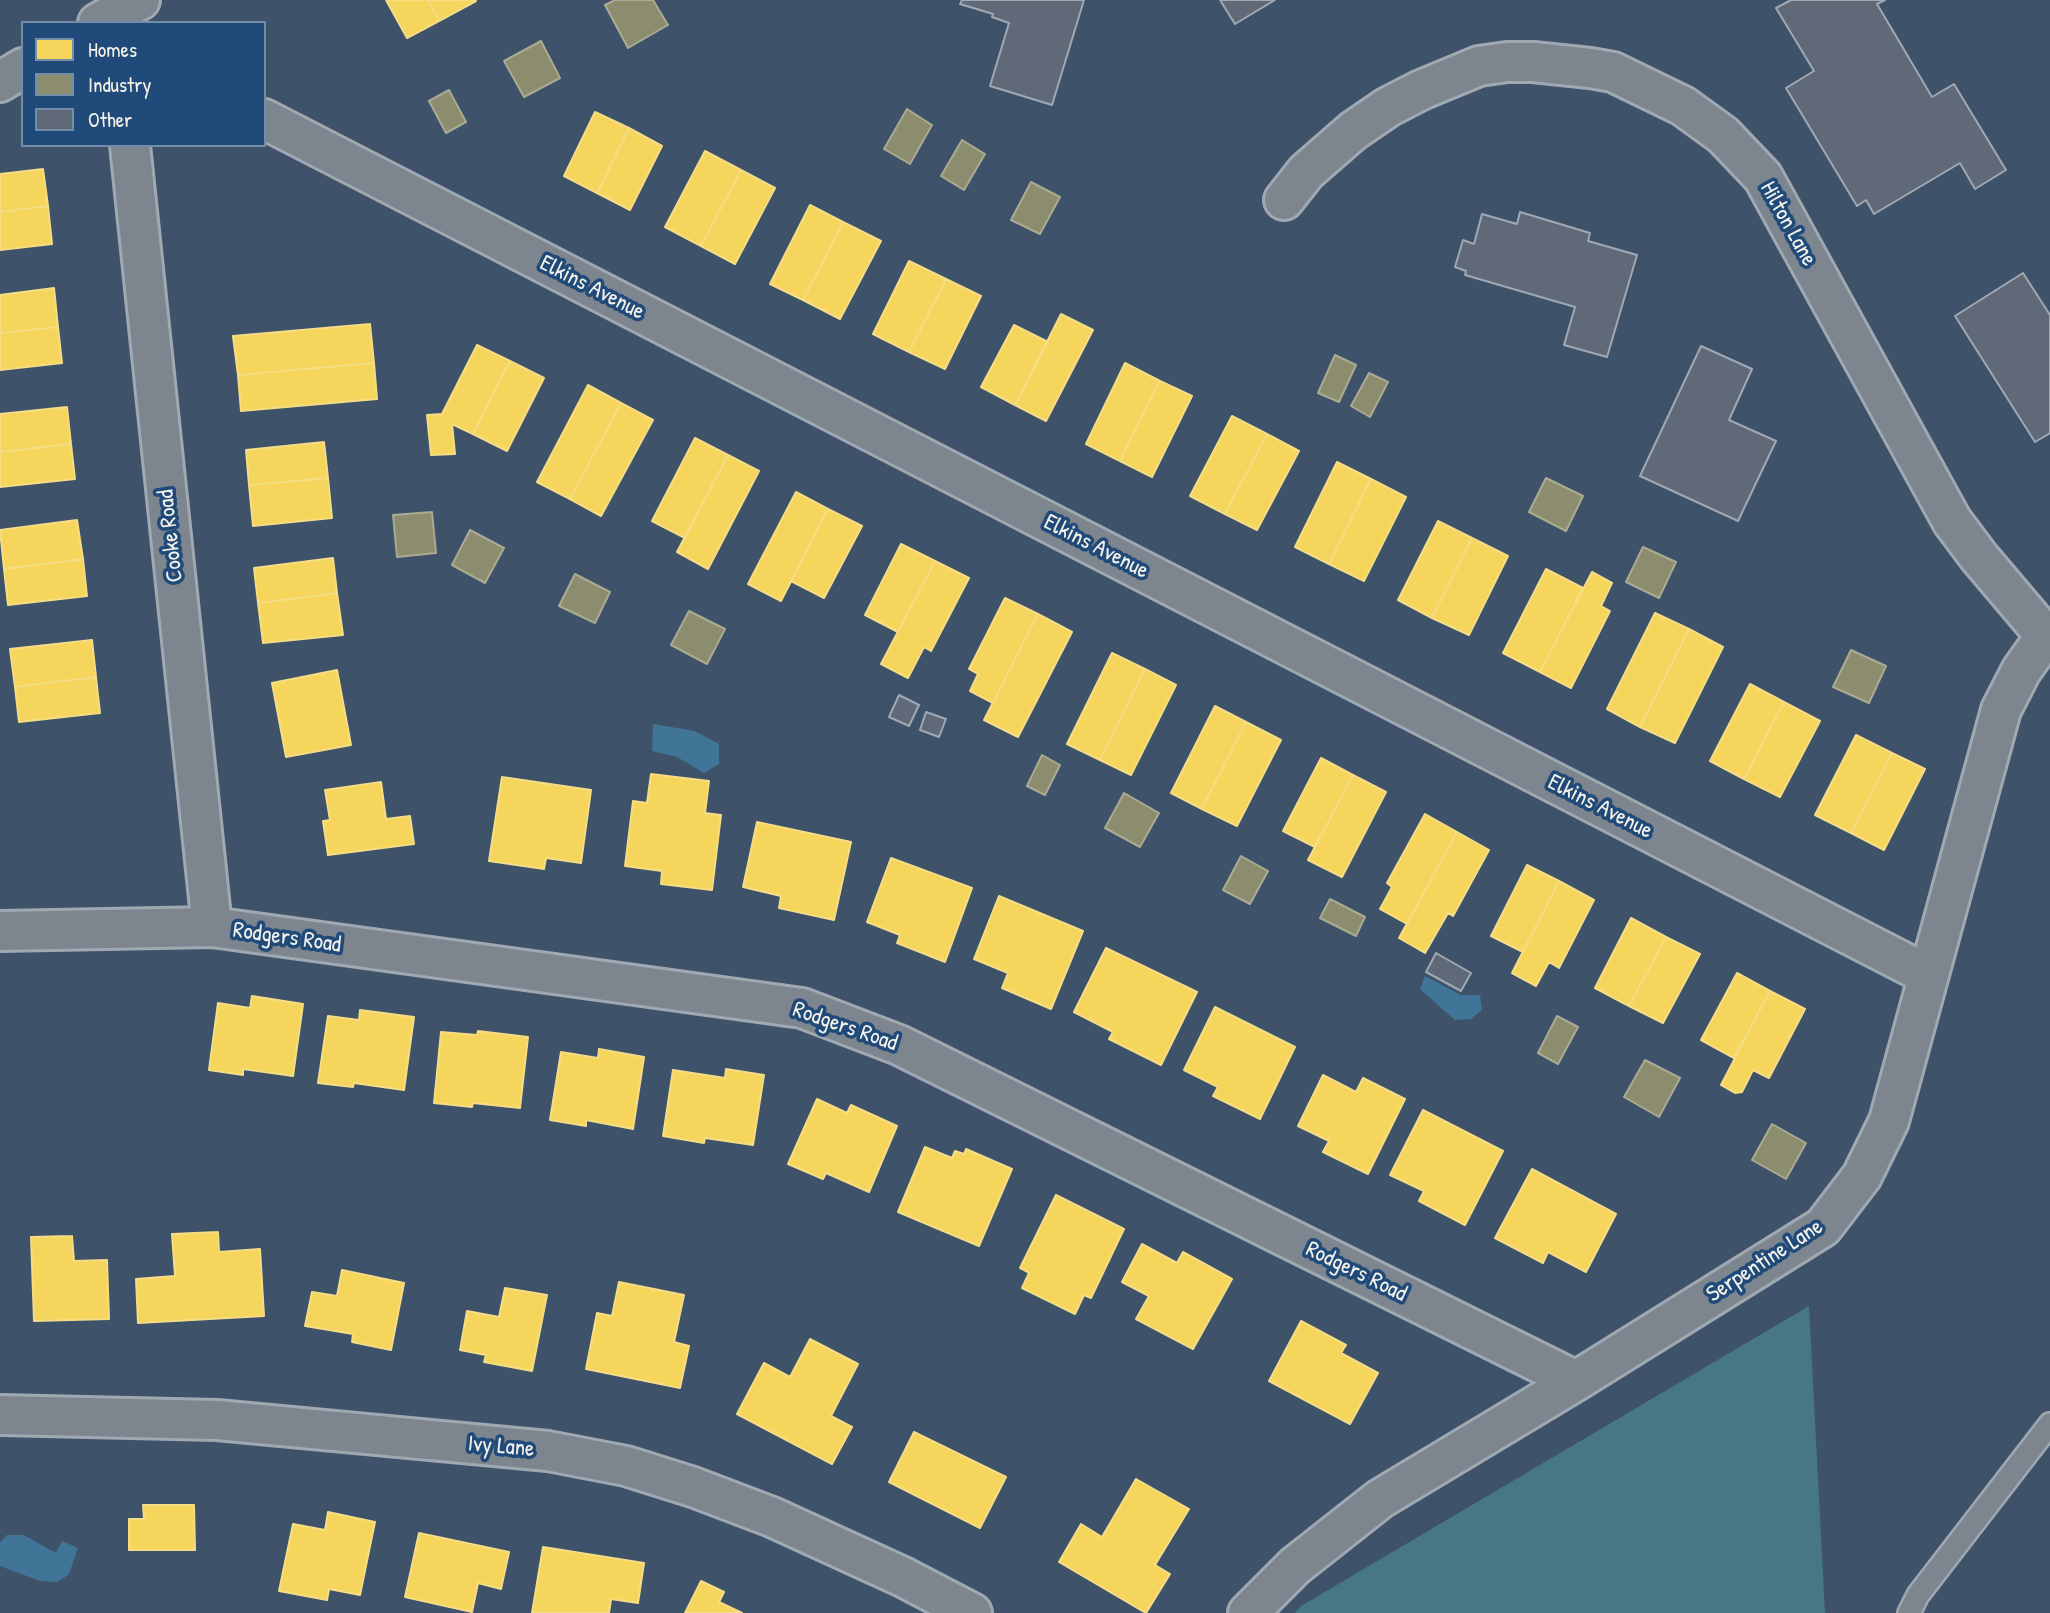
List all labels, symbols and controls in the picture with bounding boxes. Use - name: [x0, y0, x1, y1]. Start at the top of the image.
- legend: [21, 21, 266, 147]
- text: Homes: [88, 35, 137, 64]
- text: Industry: [88, 70, 151, 99]
- text: Other: [88, 105, 132, 134]
- street label: Hilton Lane: [1754, 177, 1822, 271]
- street label: Elkins Avenue: [535, 250, 649, 326]
- street label: Cooke Road: [152, 488, 190, 584]
- street label: Elkins Avenue: [1039, 509, 1153, 585]
- street label: Elkins Avenue: [1543, 769, 1657, 845]
- street label: Rodgers Road: [231, 917, 343, 959]
- street label: Rodgers Road: [789, 996, 901, 1058]
- street label: Serpentine Lane: [1702, 1213, 1828, 1309]
- street label: Rodgers Road: [1301, 1236, 1411, 1308]
- street label: Ivy Lane: [467, 1430, 535, 1464]

